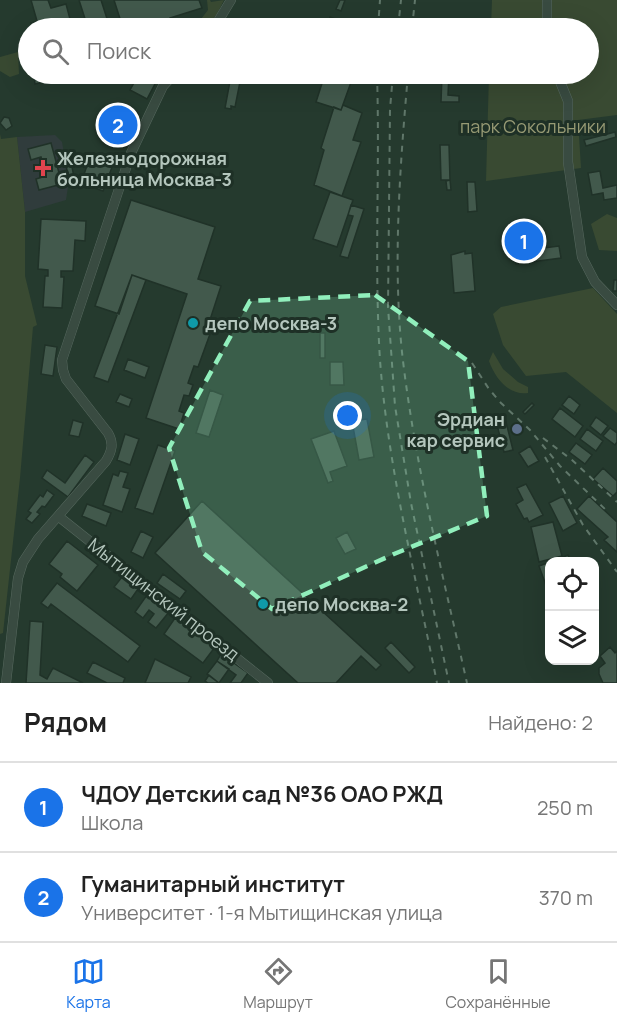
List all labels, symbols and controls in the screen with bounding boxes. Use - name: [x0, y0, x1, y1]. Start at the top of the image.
- search box: [18, 18, 599, 84]
- icon: search: [39, 35, 72, 68]
- text: Поиск: [87, 36, 151, 66]
- pin: 2: [98, 102, 138, 148]
- park label: парк Сокольники: [460, 114, 606, 138]
- place label: Железнодорожная больница Москва-3: [57, 146, 232, 191]
- marker: Железнодорожная больница Москва-3: [34, 159, 52, 177]
- pin: 1: [504, 218, 544, 264]
- place label: депо Москва-3: [205, 311, 337, 335]
- marker: депо Москва-3: [186, 316, 200, 330]
- your location: [333, 401, 362, 430]
- place label: Эрдиан кар сервис: [407, 407, 505, 452]
- marker: Эрдиан кар сервис: [510, 422, 524, 436]
- street label: Мытищинский проезд: [83, 532, 245, 666]
- map controls: [545, 557, 599, 665]
- button: locate: [545, 557, 599, 611]
- place label: депо Москва-2: [275, 592, 408, 616]
- marker: депо Москва-2: [256, 597, 270, 611]
- button: layers: [545, 611, 599, 665]
- text: Рядом: [24, 704, 107, 740]
- text: Найдено: 2: [488, 709, 593, 736]
- text: ЧДОУ Детский сад №36 ОАО РЖД: [81, 779, 443, 809]
- text: 1: [39, 794, 48, 821]
- text: 250 m: [537, 794, 593, 821]
- text: Школа: [81, 809, 143, 836]
- text: Гуманитарный институт: [81, 869, 345, 899]
- text: 2: [38, 884, 49, 911]
- text: 370 m: [539, 884, 593, 911]
- text: Университет · 1-я Мытищинская улица: [81, 899, 443, 926]
- tab: Карта: [66, 955, 111, 1013]
- tab: Маршрут: [243, 955, 313, 1013]
- tab: Сохранённые: [445, 955, 551, 1013]

